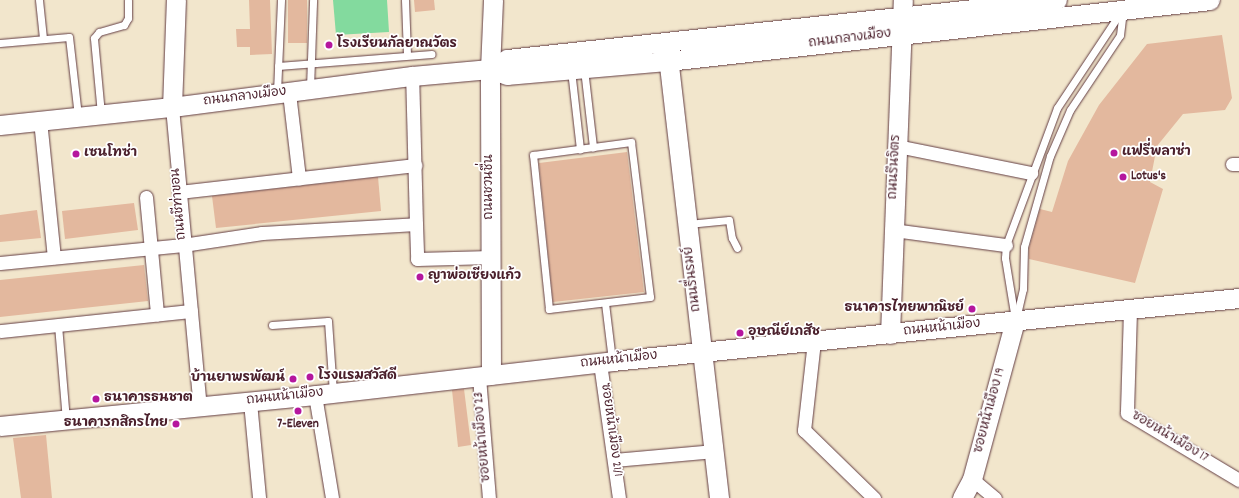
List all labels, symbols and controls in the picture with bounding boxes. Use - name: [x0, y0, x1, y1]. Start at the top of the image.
- street label: ถนนกลางเมือง: [808, 27, 892, 53]
- place label: โรงเรียนกัลยาณวัตร: [337, 37, 457, 53]
- marker: โรงเรียนกัลยาณวัตร: [324, 40, 334, 50]
- street label: ถนนกลางเมือง: [203, 85, 287, 111]
- street label: ถนนรึนจิตร: [887, 134, 905, 200]
- place label: แฟรี่พลาซ่า: [1122, 145, 1191, 161]
- place label: เซนโทซ่า: [84, 146, 137, 162]
- marker: แฟรี่พลาซ่า: [1109, 148, 1119, 158]
- marker: เซนโทซ่า: [71, 149, 81, 159]
- street label: ถนนชวนชื่น: [482, 154, 498, 220]
- street label: ถนนชีท่าขอน: [169, 167, 191, 241]
- place label: Lotus's: [1131, 169, 1166, 185]
- marker: Lotus's: [1118, 172, 1128, 182]
- street label: ถนนรื่นรมย์: [682, 245, 706, 313]
- place label: ญาพ่อเซียงแก้ว: [428, 269, 521, 285]
- marker: ญาพ่อเซียงแก้ว: [415, 272, 425, 282]
- place label: ธนาคารไทยพาณิชย์: [845, 301, 964, 317]
- marker: ธนาคารไทยพาณิชย์: [967, 304, 977, 314]
- street label: ถนนหน้าเมือง: [903, 317, 981, 341]
- place label: อุษณีย์เภสัช: [748, 325, 820, 341]
- marker: อุษณีย์เภสัช: [735, 328, 745, 338]
- street label: ถนนหน้าเมือง: [580, 349, 658, 373]
- street label: ซอยหน้าเมือง 19: [972, 367, 1010, 455]
- place label: โรงแรมสวัสดี: [318, 369, 397, 385]
- place label: บ้านยาพรพัฒน์: [191, 371, 285, 387]
- marker: โรงแรมสวัสดี: [305, 372, 315, 382]
- marker: บ้านยาพรพัฒน์: [288, 374, 298, 384]
- street label: ซอยหน้าเมือง 21/1: [596, 382, 624, 478]
- street label: ถนนหน้าเมือง: [246, 386, 324, 410]
- place label: ธนาคารธนชาต: [104, 391, 193, 407]
- street label: ซอยหน้าเมือง 23: [472, 391, 496, 483]
- marker: ธนาคารธนชาต: [91, 394, 101, 404]
- marker: 7-Eleven: [293, 406, 303, 416]
- street label: ซอยหน้าเมือง 17: [1128, 409, 1210, 467]
- place label: ธนาคารกสิกรไทย: [64, 416, 168, 432]
- place label: 7-Eleven: [277, 417, 319, 433]
- marker: ธนาคารกสิกรไทย: [171, 419, 181, 429]

